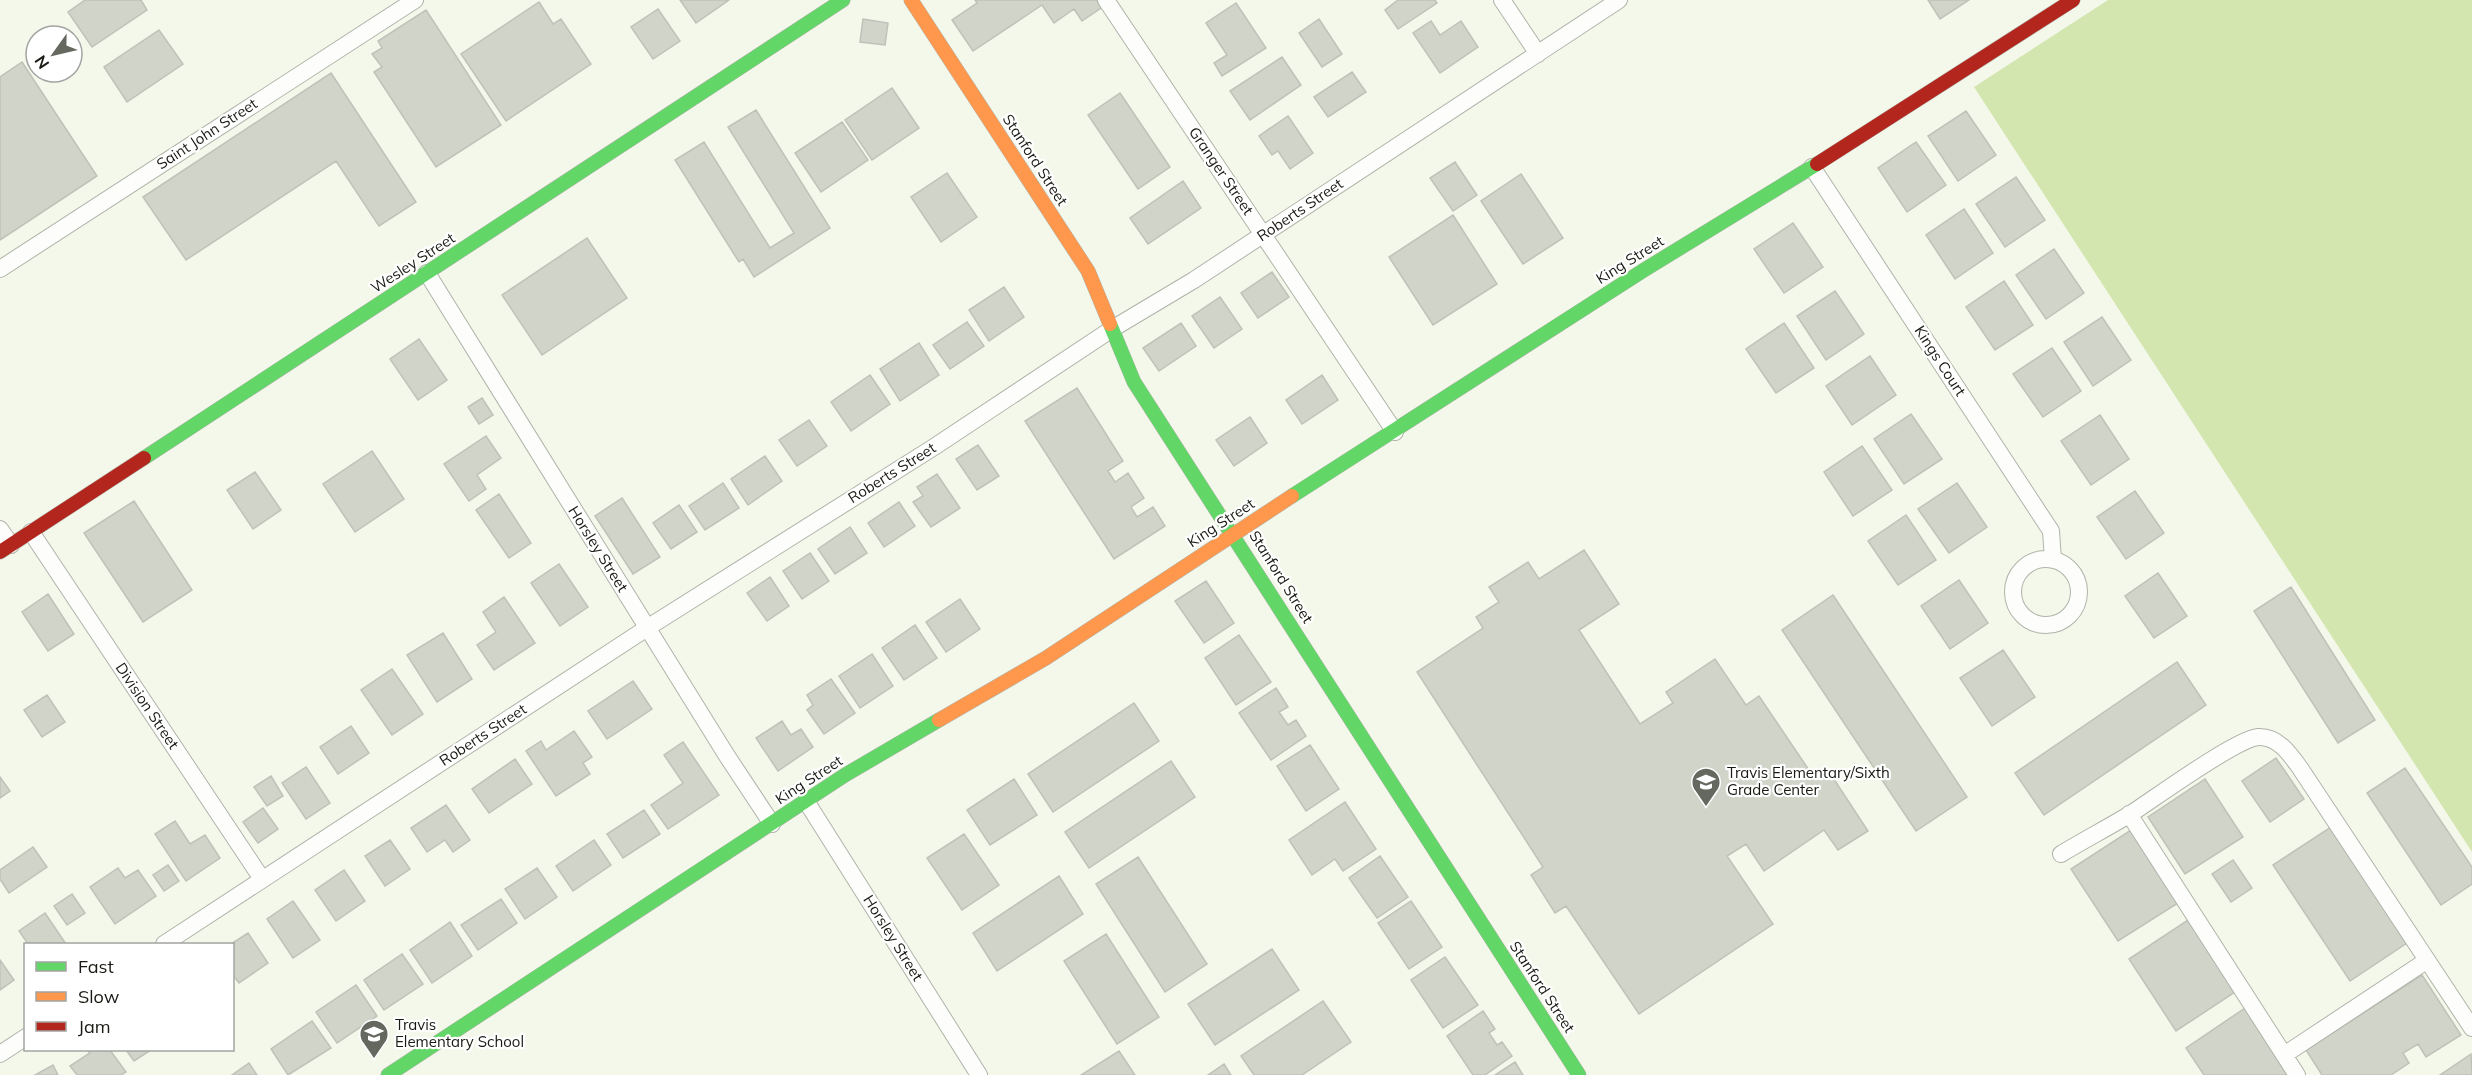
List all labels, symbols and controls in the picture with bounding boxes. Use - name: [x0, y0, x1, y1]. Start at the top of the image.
- north arrow: [24, 24, 84, 84]
- text: N: [30, 52, 53, 73]
- street label: Saint John Street: [153, 94, 261, 173]
- street label: Stanford Street: [999, 110, 1072, 209]
- street label: Granger Street: [1185, 123, 1258, 218]
- street label: Roberts Street: [1253, 174, 1346, 245]
- street label: Wesley Street: [367, 228, 458, 297]
- street label: King Street: [1592, 231, 1667, 288]
- street label: Kings Court: [1911, 322, 1970, 400]
- street label: Roberts Street: [844, 438, 939, 507]
- street label: King Street: [1184, 494, 1258, 551]
- street label: Horsley Street: [564, 502, 632, 595]
- street label: Stanford Street: [1245, 527, 1317, 627]
- street label: Division Street: [112, 659, 183, 753]
- street label: Roberts Street: [436, 699, 530, 770]
- street label: King Street: [772, 751, 846, 808]
- place label: Travis Elementary/Sixth Grade Center: [1727, 763, 1890, 799]
- school or university icon: Travis Elementary/Sixth Grade Center: [1690, 766, 1722, 808]
- street label: Horsley Street: [859, 891, 927, 984]
- street label: Stanford Street: [1506, 937, 1579, 1036]
- legend: [24, 943, 234, 1051]
- text: Fast: [78, 955, 114, 978]
- text: Slow: [78, 985, 120, 1008]
- text: Jam: [78, 1015, 111, 1038]
- place label: Travis Elementary School: [395, 1015, 524, 1051]
- school or university icon: Travis Elementary School: [358, 1018, 390, 1060]

